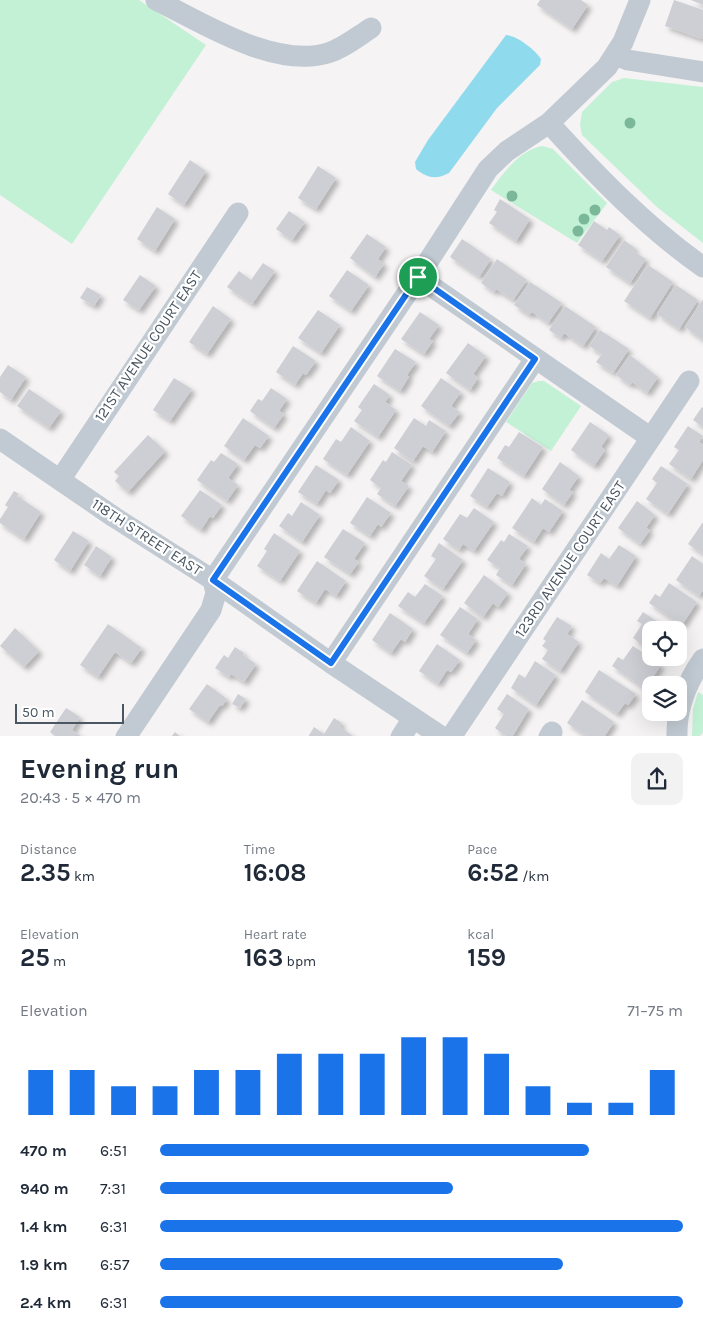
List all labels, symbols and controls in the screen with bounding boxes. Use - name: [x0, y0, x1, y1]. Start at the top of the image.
- pin: [397, 256, 439, 298]
- icon: arrive: [404, 263, 432, 291]
- street label: 121ST AVENUE COURT EAST: [91, 267, 206, 425]
- street label: 123RD AVENUE COURT EAST: [511, 477, 629, 641]
- street label: 118TH STREET EAST: [89, 495, 206, 580]
- map controls: [642, 621, 687, 721]
- button: locate: [642, 621, 687, 666]
- button: layers: [642, 676, 687, 721]
- scale bar: [15, 702, 124, 725]
- text: 50 m: [22, 704, 55, 721]
- text: Evening run: [20, 752, 179, 785]
- button: share: [631, 753, 683, 805]
- text: 20:43 · 5 × 470 m: [20, 788, 141, 807]
- text: Distance: [20, 841, 77, 858]
- text: Time: [244, 841, 275, 858]
- text: Pace: [467, 841, 497, 858]
- text: 2.35: [20, 858, 71, 887]
- text: 16:08: [244, 858, 306, 887]
- text: 6:52: [467, 858, 519, 887]
- text: km: [71, 868, 95, 885]
- text: /km: [519, 868, 549, 885]
- text: Elevation: [20, 926, 79, 943]
- text: Heart rate: [244, 926, 307, 943]
- text: kcal: [467, 926, 494, 943]
- text: 25: [20, 943, 50, 972]
- text: 163: [244, 943, 283, 972]
- text: 159: [467, 943, 506, 972]
- text: m: [50, 953, 66, 970]
- text: bpm: [283, 953, 316, 970]
- text: Elevation: [20, 1001, 88, 1020]
- text: 71–75 m: [627, 1001, 683, 1020]
- text: 470 m: [20, 1141, 67, 1160]
- text: 6:51: [100, 1141, 127, 1160]
- text: 940 m: [20, 1179, 69, 1198]
- text: 7:31: [100, 1179, 126, 1198]
- text: 1.4 km: [20, 1217, 67, 1236]
- text: 6:31: [100, 1217, 128, 1236]
- text: 1.9 km: [20, 1255, 68, 1274]
- text: 6:57: [100, 1255, 129, 1274]
- text: 2.4 km: [20, 1293, 71, 1312]
- text: 6:31: [100, 1293, 128, 1312]

